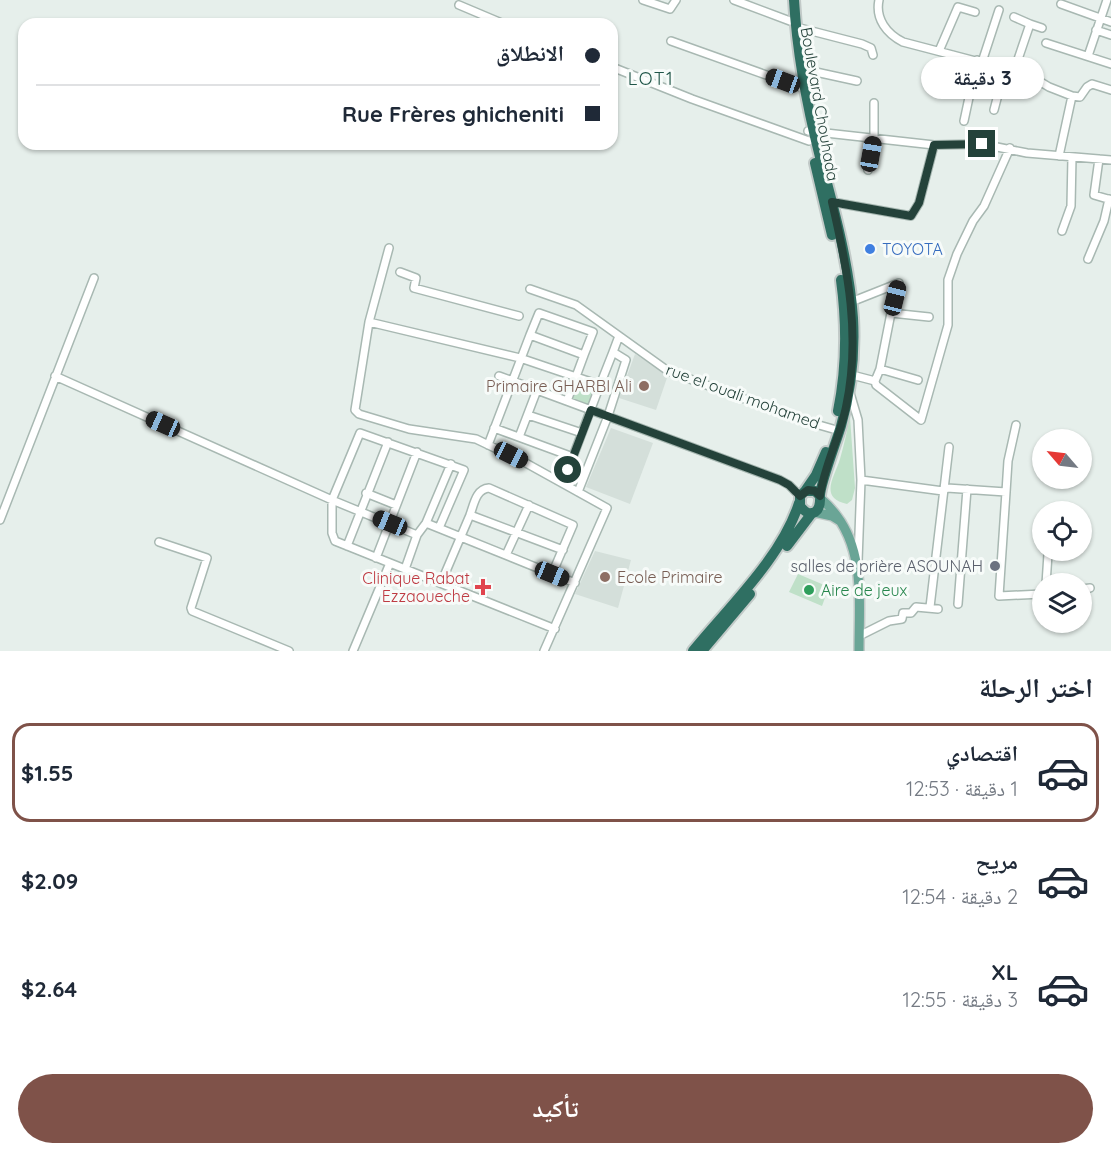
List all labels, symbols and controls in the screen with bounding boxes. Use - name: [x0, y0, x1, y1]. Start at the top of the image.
- street label: Boulevard Chouhada: [797, 25, 843, 183]
- text: الانطلاق: [496, 39, 564, 67]
- callout: 3 دقيقة: [920, 57, 1044, 99]
- text: 3 دقيقة: [953, 65, 1012, 90]
- car: [763, 66, 803, 96]
- district label: LOT1: [628, 67, 674, 90]
- text: Rue Frères ghicheniti: [342, 100, 564, 128]
- route end: [968, 130, 995, 157]
- car: [859, 135, 883, 173]
- place label: TOYOTA: [882, 239, 943, 259]
- marker: TOYOTA: [863, 242, 877, 256]
- car: [882, 278, 908, 318]
- street label: rue el ouali mohamed: [663, 359, 823, 433]
- place label: Primaire GHARBI Ali: [486, 376, 632, 396]
- marker: Primaire GHARBI Ali: [637, 379, 651, 393]
- car: [143, 408, 183, 440]
- north arrow: [1032, 429, 1092, 489]
- map controls: [1032, 429, 1092, 633]
- car: [491, 439, 531, 471]
- route start: [554, 456, 581, 483]
- button: locate: [1032, 501, 1092, 561]
- car: [370, 508, 410, 538]
- place label: salles de prière ASOUNAH: [790, 556, 983, 576]
- car: [532, 559, 572, 589]
- marker: salles de prière ASOUNAH: [988, 559, 1002, 573]
- place label: Ecole Primaire: [617, 567, 723, 587]
- place label: Clinique Rabat Ezzaoueche: [362, 568, 470, 606]
- marker: Ecole Primaire: [598, 570, 612, 584]
- button: layers: [1032, 573, 1092, 633]
- marker: Clinique Rabat Ezzaoueche: [474, 578, 492, 596]
- place label: Aire de jeux: [821, 580, 908, 600]
- marker: Aire de jeux: [802, 583, 816, 597]
- text: اختر الرحلة: [979, 670, 1093, 704]
- text: اقتصادي: [946, 739, 1018, 767]
- icon: car: [1036, 746, 1090, 800]
- text: $1.55: [21, 759, 74, 787]
- text: 1 دقيقة · 12:53: [906, 776, 1018, 801]
- text: مريح: [975, 847, 1018, 875]
- icon: car: [1036, 854, 1090, 908]
- text: $2.09: [21, 867, 78, 895]
- text: 2 دقيقة · 12:54: [902, 884, 1018, 909]
- text: XL: [991, 958, 1018, 986]
- icon: car: [1036, 962, 1090, 1016]
- text: $2.64: [21, 975, 77, 1003]
- text: 3 دقيقة · 12:55: [903, 987, 1018, 1012]
- button: تأكيد: [18, 1074, 1093, 1143]

